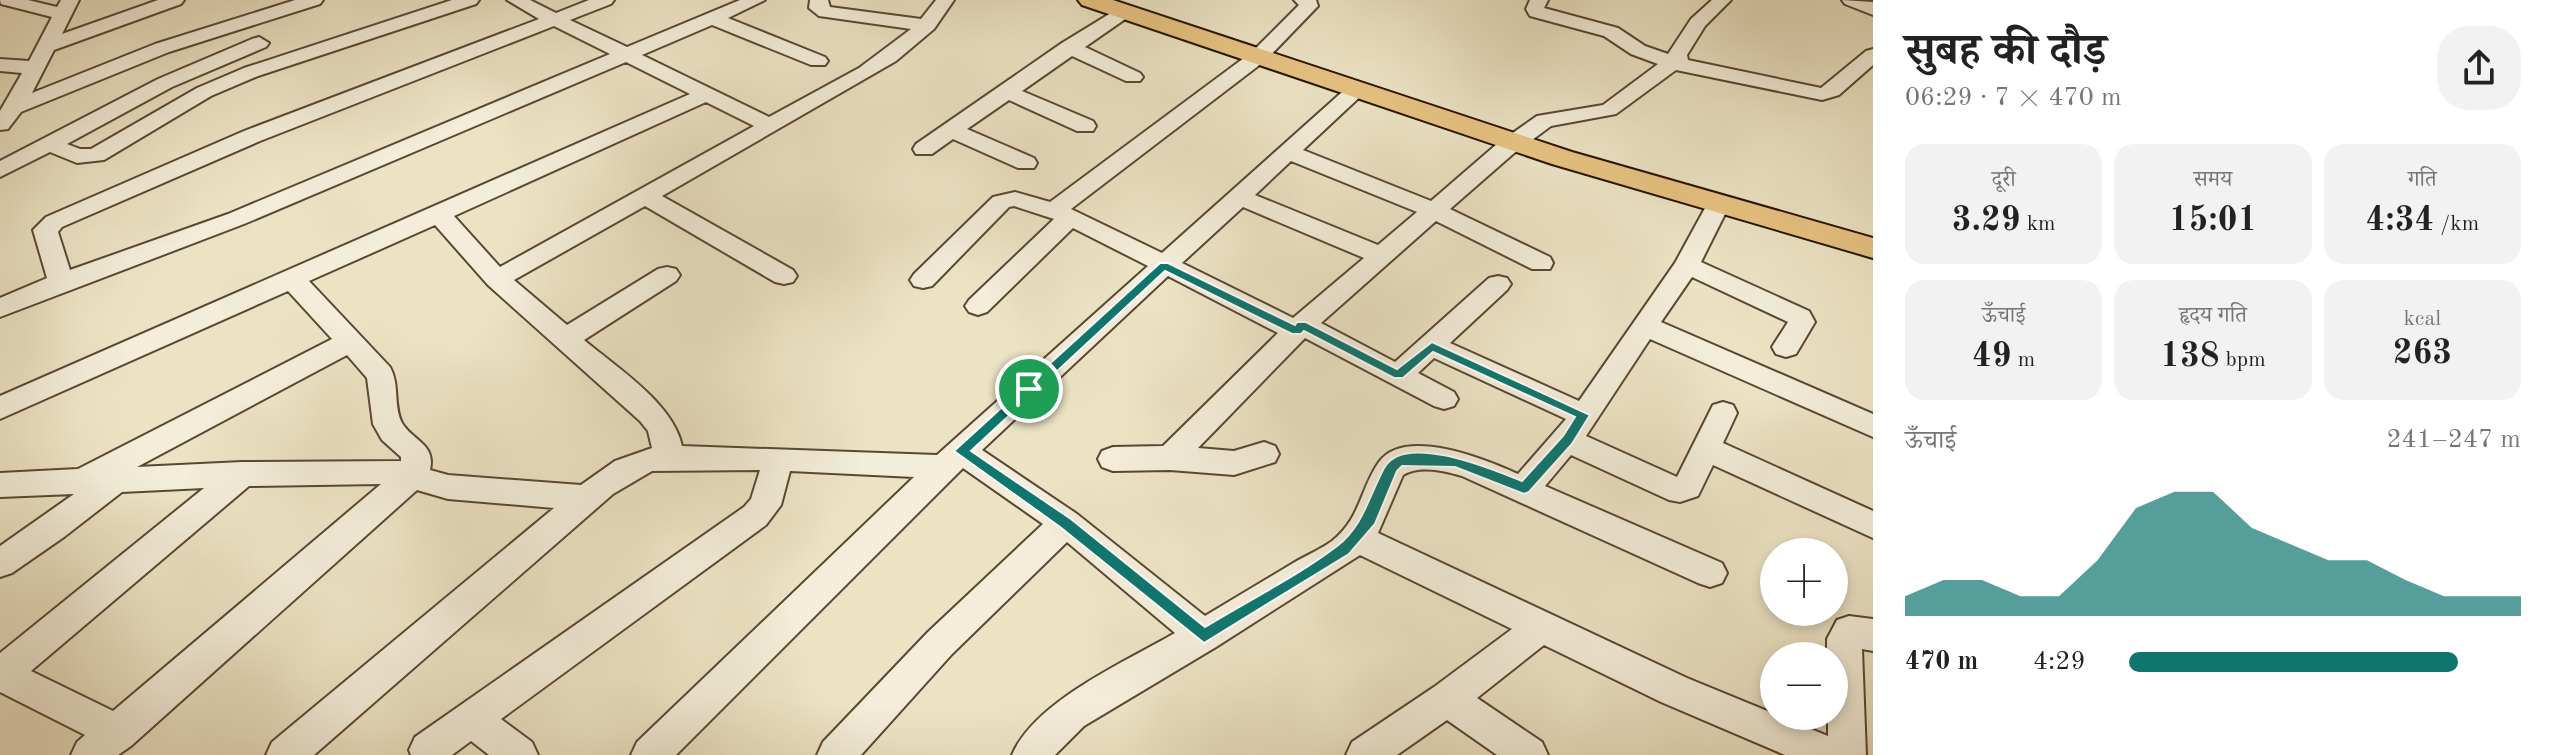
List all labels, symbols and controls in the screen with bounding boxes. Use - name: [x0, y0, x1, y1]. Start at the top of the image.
- button: share: [2437, 26, 2521, 110]
- text: सुबह की दौड़: [1905, 30, 2106, 74]
- text: 06:29 · 7 × 470 m: [1905, 85, 2122, 111]
- text: दूरी: [1992, 169, 2016, 191]
- text: समय: [2194, 169, 2232, 191]
- text: गति: [2408, 169, 2437, 191]
- text: 3.29: [1952, 204, 2020, 238]
- text: 15:01: [2169, 204, 2257, 238]
- text: 4:34: [2365, 204, 2434, 238]
- text: km: [2020, 213, 2056, 235]
- text: /km: [2434, 213, 2479, 235]
- text: ऊँचाई: [1982, 305, 2025, 327]
- text: हृदय गति: [2179, 305, 2247, 327]
- text: kcal: [2403, 308, 2441, 330]
- text: 263: [2393, 337, 2452, 371]
- text: 49: [1972, 340, 2012, 374]
- text: 138: [2160, 340, 2219, 374]
- text: m: [2012, 349, 2035, 371]
- text: bpm: [2219, 349, 2266, 371]
- pin: [995, 355, 1063, 423]
- icon: arrive: [1007, 367, 1051, 411]
- text: 241–247 m: [2386, 427, 2521, 453]
- text: ऊँचाई: [1905, 428, 1956, 454]
- map controls: [1760, 538, 1848, 730]
- button: +: [1760, 538, 1848, 626]
- button: −: [1760, 642, 1848, 730]
- text: 470 m: [1905, 649, 1978, 675]
- text: 4:29: [2033, 649, 2086, 675]

